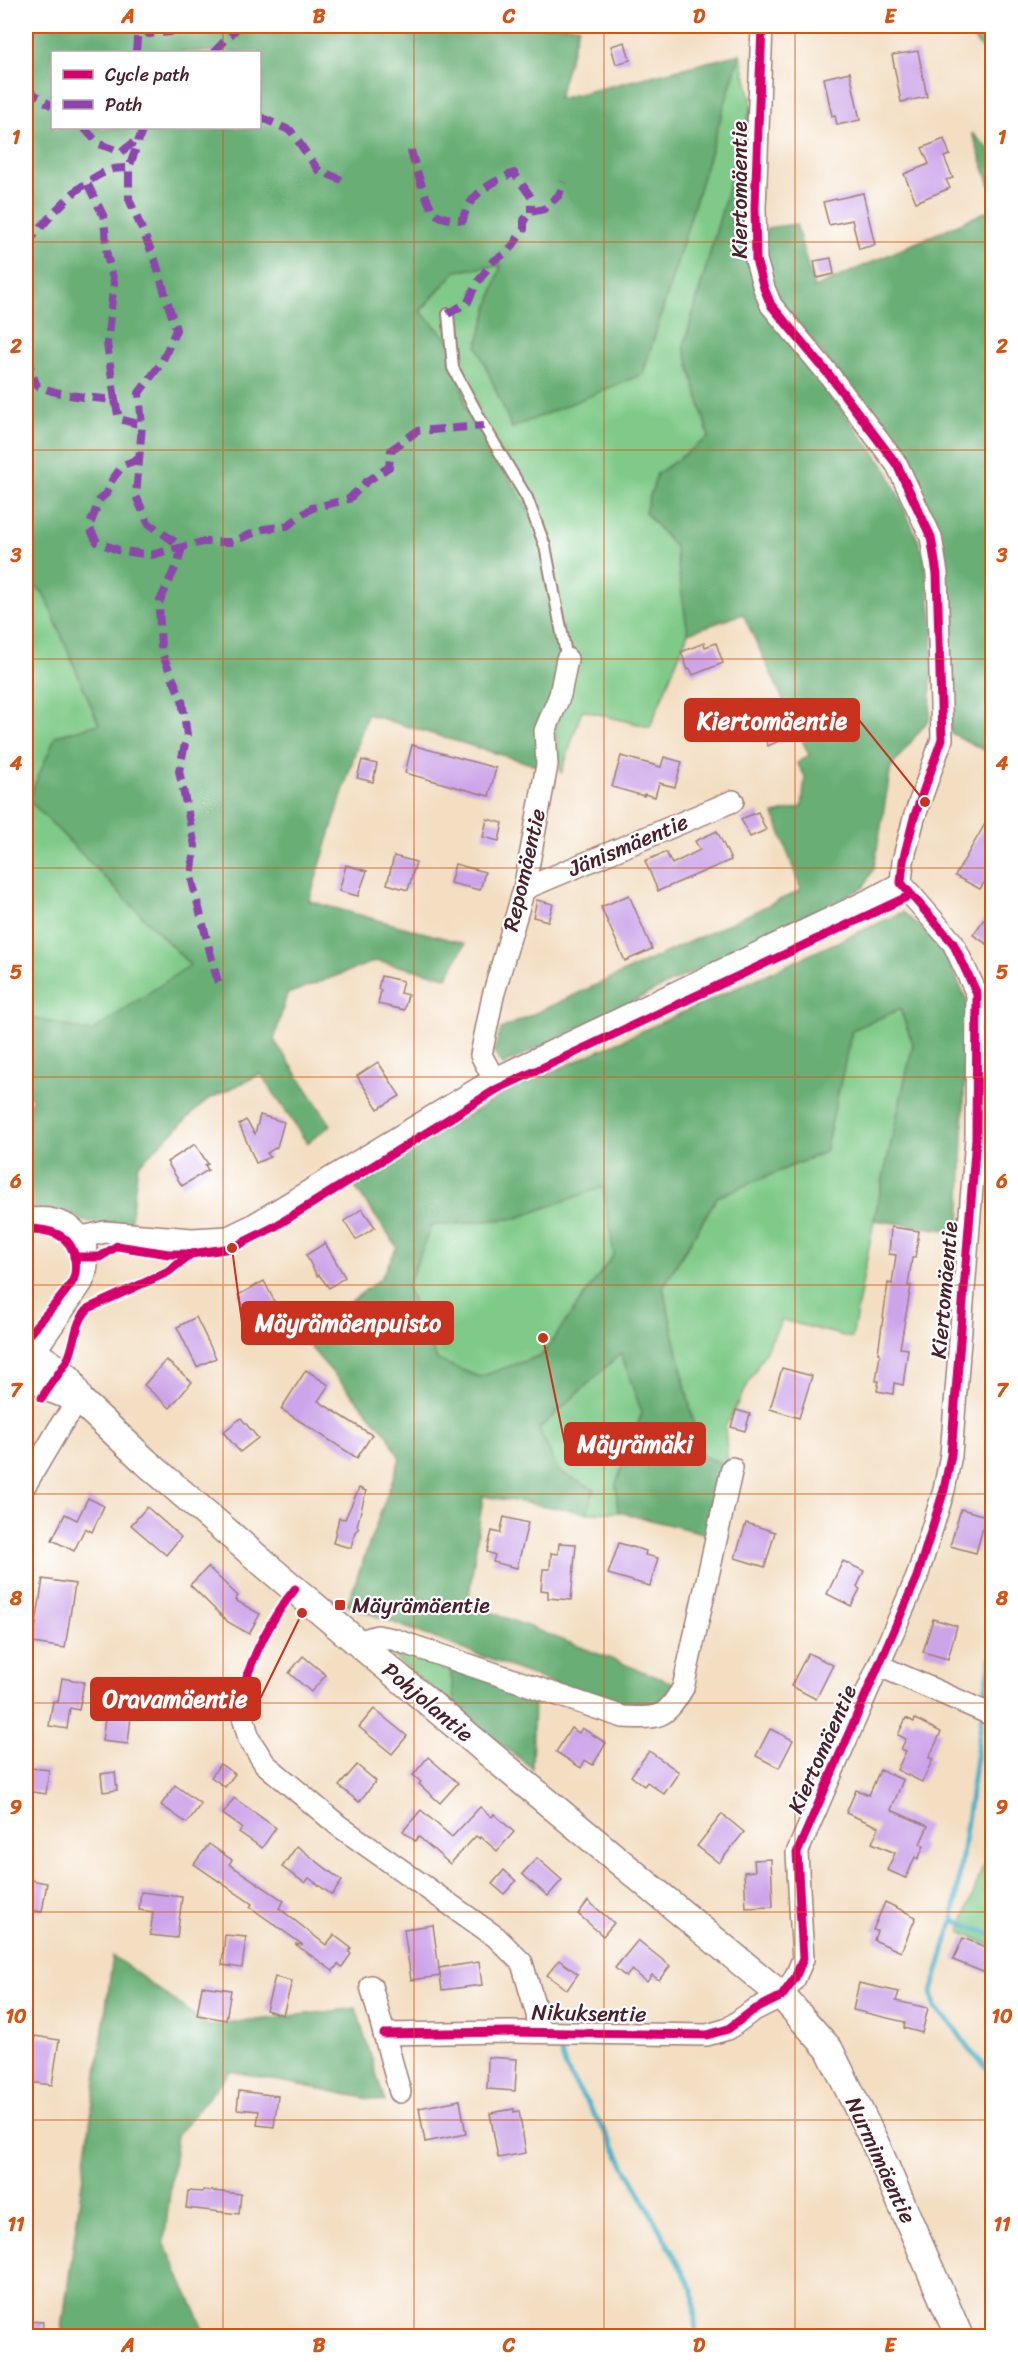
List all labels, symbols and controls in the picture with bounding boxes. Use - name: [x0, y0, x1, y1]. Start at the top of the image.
- text: A: [120, 0, 135, 34]
- text: B: [313, 0, 326, 34]
- text: C: [502, 0, 516, 34]
- text: D: [693, 0, 706, 34]
- text: E: [884, 0, 897, 34]
- legend: [51, 51, 261, 129]
- text: Cycle path: [105, 59, 189, 91]
- text: Path: [105, 89, 142, 121]
- text: 1: [12, 120, 21, 155]
- text: 1: [998, 120, 1007, 155]
- street label: Kiertomäentie: [720, 121, 759, 259]
- text: 2: [9, 329, 22, 364]
- text: 2: [995, 329, 1008, 364]
- text: 3: [10, 538, 22, 573]
- text: 3: [996, 538, 1008, 573]
- callout: Kiertomäentie: [685, 699, 859, 741]
- text: Kiertomäentie: [696, 700, 848, 742]
- text: 4: [9, 746, 23, 781]
- text: 4: [995, 746, 1009, 781]
- street label: Jänismäentie: [561, 802, 694, 888]
- street label: Repomäentie: [491, 805, 557, 935]
- text: 5: [10, 955, 22, 990]
- text: 5: [996, 955, 1008, 990]
- text: 6: [9, 1164, 22, 1199]
- text: 6: [995, 1164, 1008, 1199]
- street label: Kiertomäentie: [919, 1219, 969, 1360]
- callout: Mäyrämäenpuisto: [242, 1302, 453, 1344]
- text: Mäyrämäenpuisto: [254, 1302, 442, 1344]
- text: 7: [10, 1373, 23, 1408]
- text: 7: [996, 1373, 1009, 1408]
- callout: Mäyrämäki: [565, 1423, 705, 1465]
- text: Mäyrämäki: [576, 1423, 694, 1465]
- text: 8: [9, 1581, 23, 1616]
- text: 8: [995, 1581, 1009, 1616]
- place label: Mäyrämäentie: [352, 1586, 490, 1625]
- marker: Mäyrämäentie: [333, 1598, 347, 1612]
- street label: Pohjolantie: [373, 1652, 483, 1752]
- callout: Oravamäentie: [91, 1678, 260, 1720]
- text: Oravamäentie: [102, 1678, 248, 1720]
- street label: Kiertomäentie: [776, 1678, 868, 1820]
- text: 9: [10, 1790, 22, 1825]
- text: 9: [996, 1790, 1008, 1825]
- street label: Nikuksentie: [531, 1992, 647, 2034]
- text: 10: [5, 1999, 27, 2034]
- text: 10: [991, 1999, 1013, 2034]
- street label: Nurmimäentie: [834, 2090, 928, 2230]
- text: 11: [7, 2207, 25, 2242]
- text: 11: [993, 2207, 1011, 2242]
- text: A: [120, 2328, 135, 2362]
- text: B: [313, 2328, 326, 2362]
- text: C: [502, 2328, 516, 2362]
- text: D: [693, 2328, 706, 2362]
- text: E: [884, 2328, 897, 2362]

